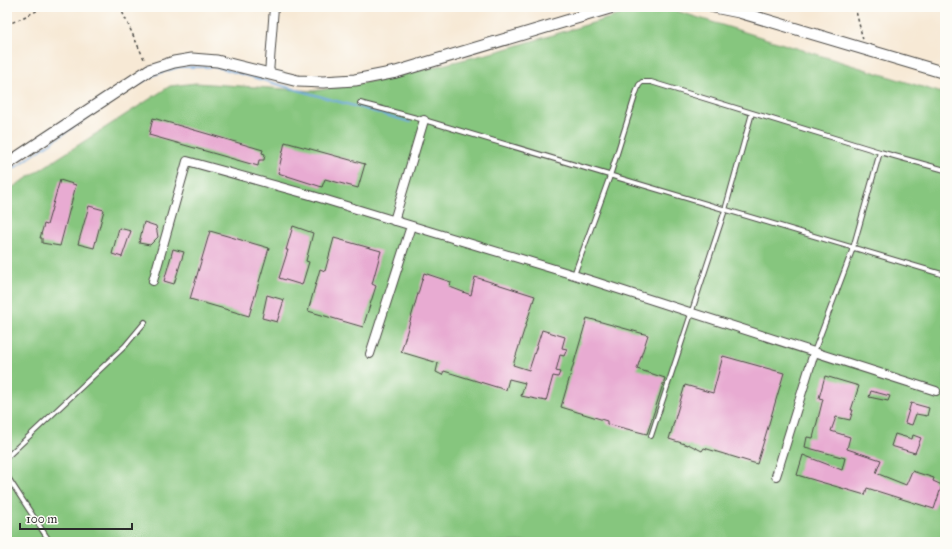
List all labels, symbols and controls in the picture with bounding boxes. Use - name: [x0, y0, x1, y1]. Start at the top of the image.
- scale bar: [20, 505, 132, 531]
- text: 100 m: [26, 512, 57, 526]

